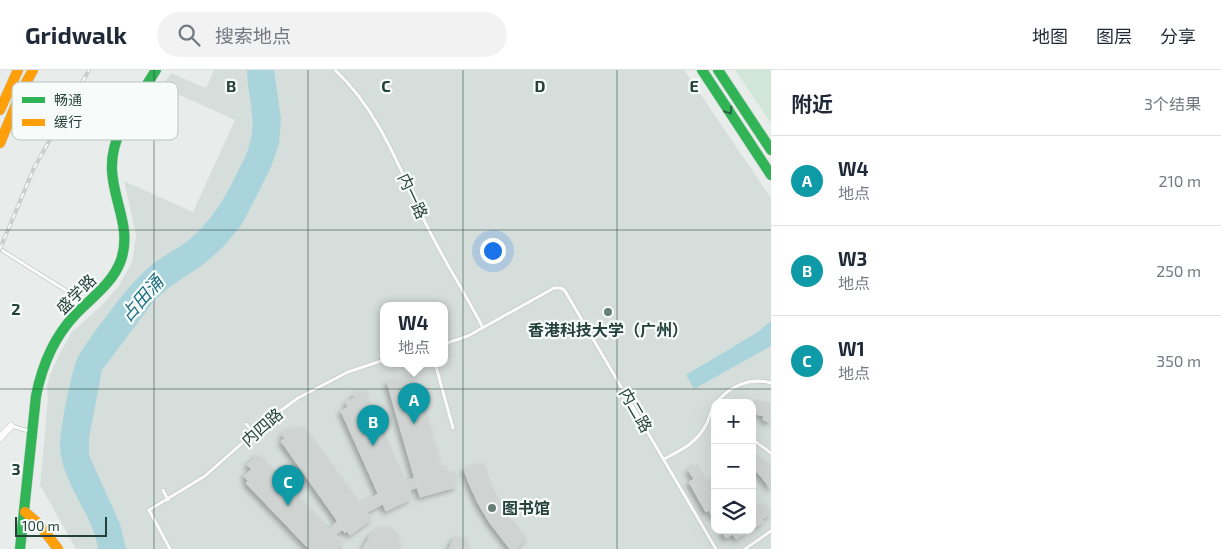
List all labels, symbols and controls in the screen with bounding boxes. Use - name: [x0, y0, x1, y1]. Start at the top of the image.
- search box: [157, 12, 507, 57]
- text: Gridwalk: [25, 20, 127, 49]
- icon: search: [175, 21, 203, 49]
- text: 搜索地点: [215, 24, 291, 47]
- text: 地图: [1032, 25, 1068, 47]
- text: 图层: [1096, 25, 1132, 47]
- text: 分享: [1160, 25, 1196, 47]
- text: B: [226, 76, 236, 95]
- text: C: [381, 76, 391, 95]
- text: D: [535, 76, 546, 95]
- text: E: [689, 76, 699, 95]
- legend: [12, 82, 178, 140]
- text: 畅通: [54, 91, 82, 108]
- text: 附近: [791, 91, 833, 116]
- text: 3个结果: [1144, 94, 1201, 113]
- one-way arrow: [722, 105, 732, 114]
- text: 缓行: [54, 113, 82, 130]
- text: W4: [838, 157, 869, 180]
- street label: 内一路: [395, 170, 432, 222]
- text: A: [802, 171, 812, 190]
- text: 210 m: [1158, 171, 1201, 190]
- text: 地点: [838, 183, 870, 202]
- your location: [480, 238, 506, 264]
- text: W3: [838, 247, 867, 270]
- text: B: [802, 261, 812, 280]
- text: 250 m: [1156, 261, 1201, 280]
- water label: 占田涌: [115, 269, 169, 326]
- street label: 盛学路: [52, 270, 99, 317]
- text: 地点: [838, 273, 870, 292]
- text: 2: [11, 299, 21, 318]
- popup: [380, 302, 448, 367]
- marker: 香港科技大学（广州）: [602, 306, 614, 318]
- text: W4: [398, 311, 429, 334]
- place label: 香港科技大学（广州）: [528, 320, 688, 339]
- text: 地点: [398, 337, 430, 356]
- text: W1: [838, 337, 865, 360]
- text: C: [802, 351, 812, 370]
- text: 350 m: [1156, 351, 1201, 370]
- text: 地点: [838, 363, 870, 382]
- pin: A: [398, 383, 430, 424]
- street label: 内二路: [616, 384, 657, 435]
- map controls: [711, 399, 756, 534]
- button: +: [711, 399, 756, 444]
- street label: 内四路: [237, 404, 286, 450]
- pin: B: [357, 405, 389, 446]
- button: −: [711, 444, 756, 489]
- text: 3: [11, 459, 21, 478]
- pin: C: [272, 465, 304, 506]
- button: layers: [711, 489, 756, 534]
- place label: 图书馆: [502, 498, 550, 517]
- marker: 图书馆: [486, 502, 498, 514]
- scale bar: [15, 514, 108, 537]
- text: 100 m: [22, 517, 60, 534]

